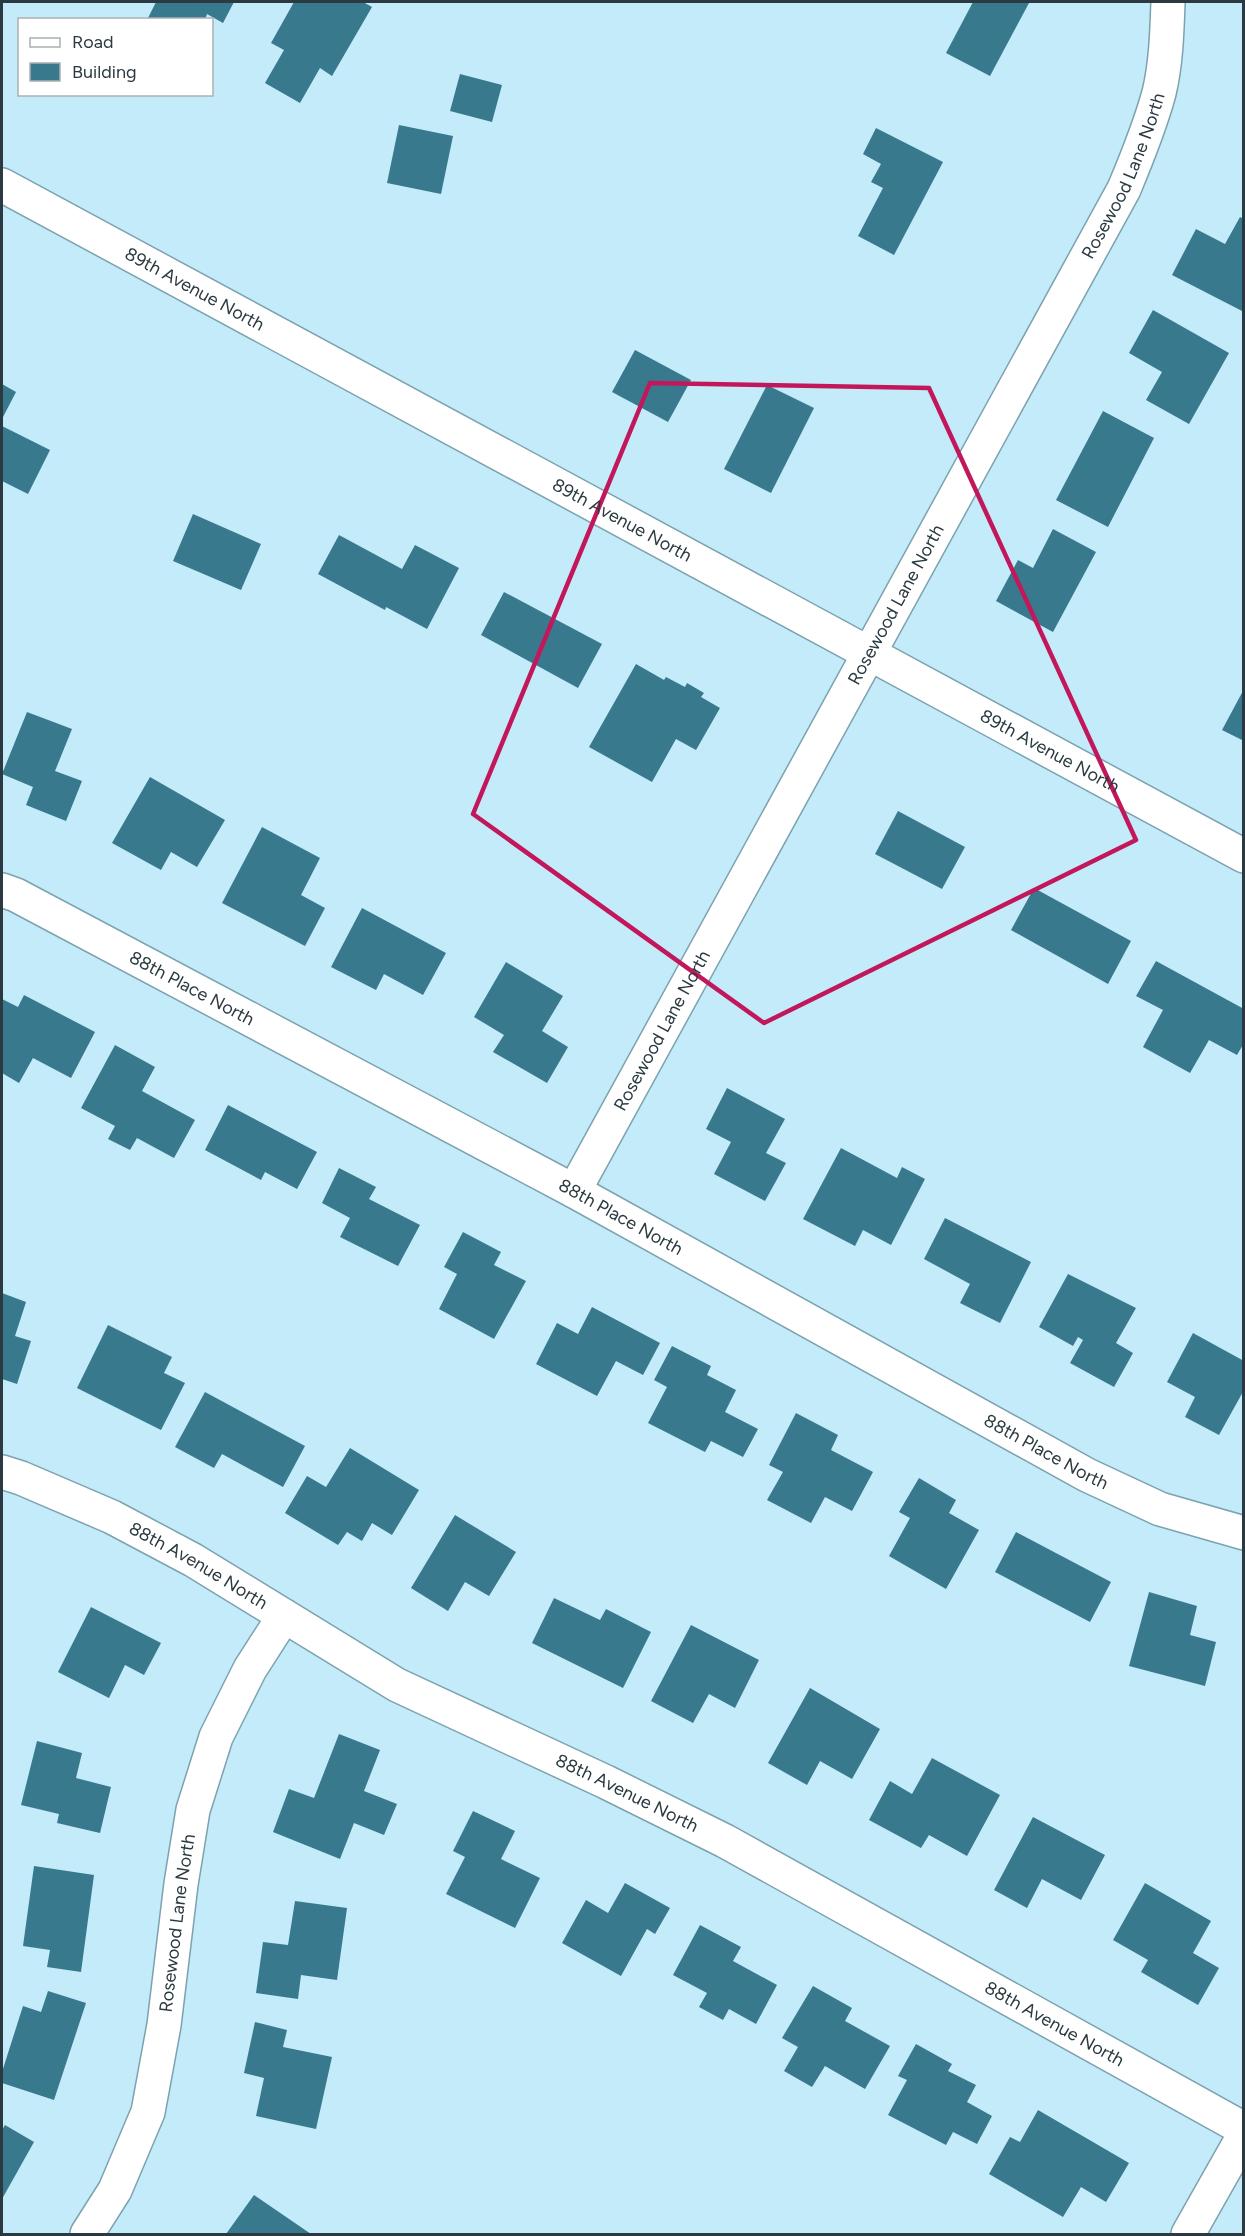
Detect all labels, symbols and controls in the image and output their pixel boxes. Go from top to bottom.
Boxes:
legend [18,18,213,96]
text: Road [72,31,113,53]
text: Building [72,61,137,83]
street label: Rosewood Lane North [1077,90,1170,263]
street label: 89th Avenue North [121,243,268,336]
street label: 89th Avenue North [549,474,696,567]
street label: Rosewood Lane North [843,520,949,689]
street label: 89th Avenue North [976,705,1123,798]
street label: 88th Place North [126,946,258,1030]
street label: Rosewood Lane North [609,946,715,1115]
street label: 88th Place North [555,1174,687,1260]
street label: 88th Place North [980,1409,1112,1494]
street label: 88th Avenue North [125,1517,272,1614]
street label: 88th Avenue North [552,1749,702,1837]
street label: Rosewood Lane North [155,1832,200,2014]
street label: 88th Avenue North [981,1976,1128,2071]

